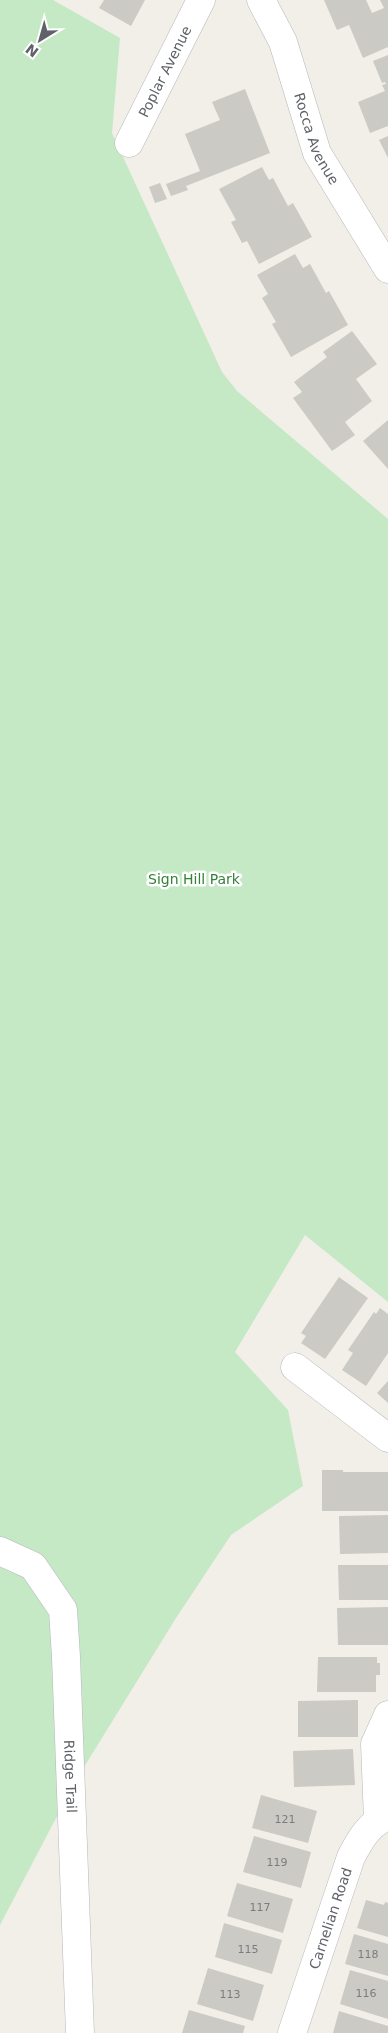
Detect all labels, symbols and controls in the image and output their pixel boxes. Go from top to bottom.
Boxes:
north arrow [15,15,65,65]
street label: Poplar Avenue [135,23,195,120]
text: N [23,40,42,60]
street label: Rocca Avenue [291,91,342,188]
park label: Sign Hill Park [148,871,241,887]
street label: Ridge Trail [61,1739,80,1813]
house number: 121 [275,1813,296,1826]
house number: 119 [267,1856,288,1869]
street label: Carnelian Road [306,1865,355,1971]
house number: 117 [250,1901,271,1914]
house number: 115 [238,1943,259,1956]
house number: 118 [358,1948,379,1961]
house number: 116 [356,1987,377,2000]
house number: 113 [220,1988,241,2001]

